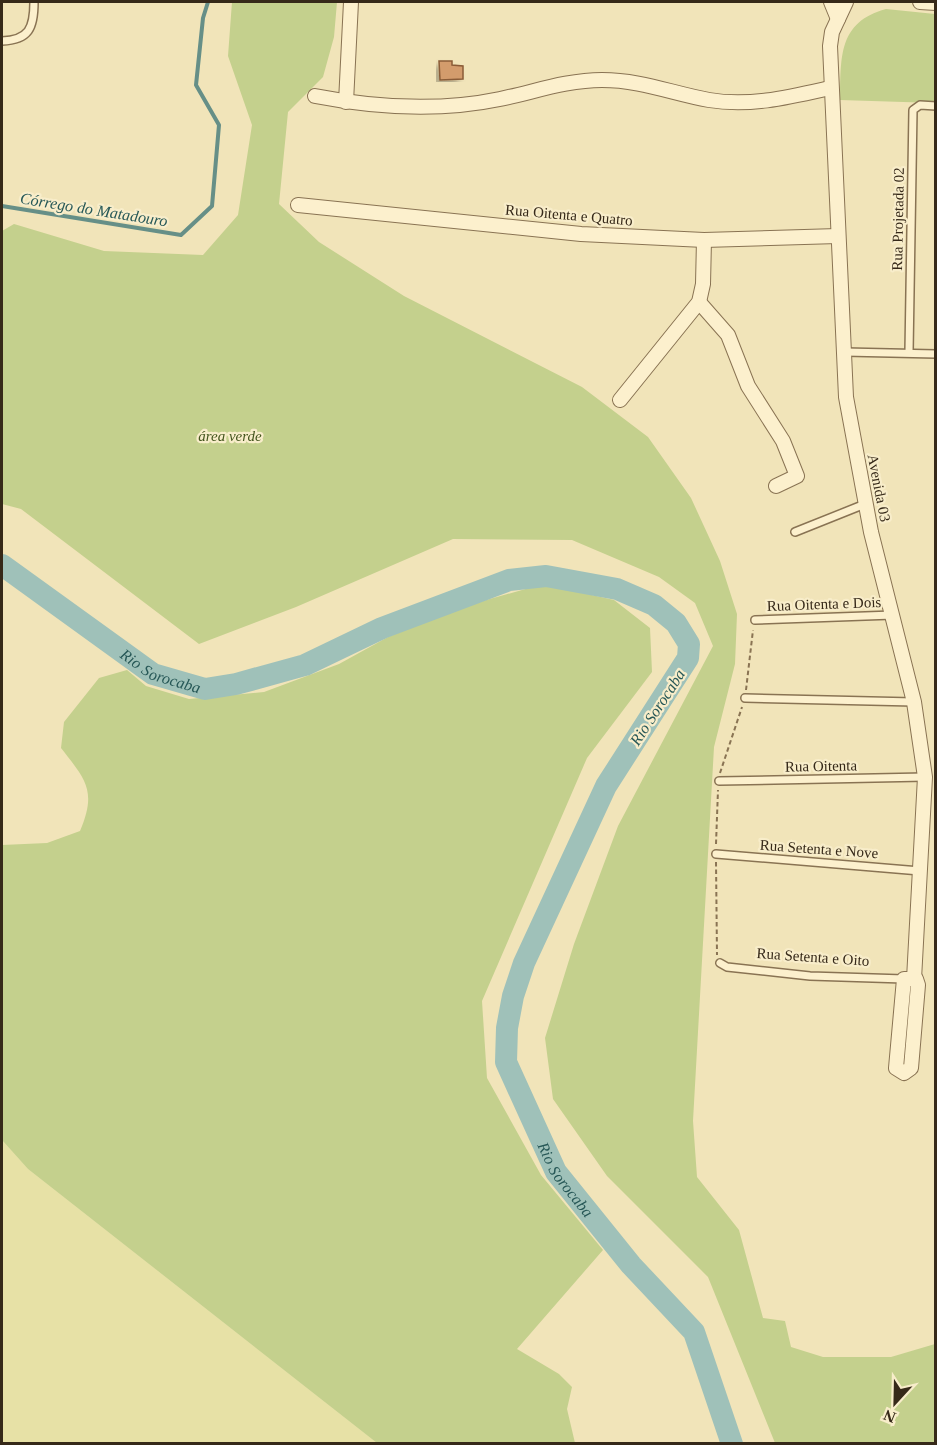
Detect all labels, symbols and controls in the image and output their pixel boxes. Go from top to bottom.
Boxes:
street label: Rua Projetada 02 [889,167,907,271]
water label: Córrego do Matadouro [19,189,169,231]
street label: Rua Oitenta e Quatro [505,201,633,229]
park label: área verde [198,428,262,444]
street label: Avenida 03 [865,453,893,523]
street label: Rua Oitenta e Dois [766,594,882,614]
water label: Rio Sorocaba [116,645,203,696]
water label: Rio Sorocaba [626,666,688,749]
street label: Rua Oitenta [785,757,858,775]
street label: Rua Setenta e Nove [759,837,879,861]
street label: Rua Setenta e Oito [756,945,870,969]
water label: Rio Sorocaba [534,1139,597,1220]
north arrow [865,1373,925,1433]
text: N [881,1406,898,1426]

